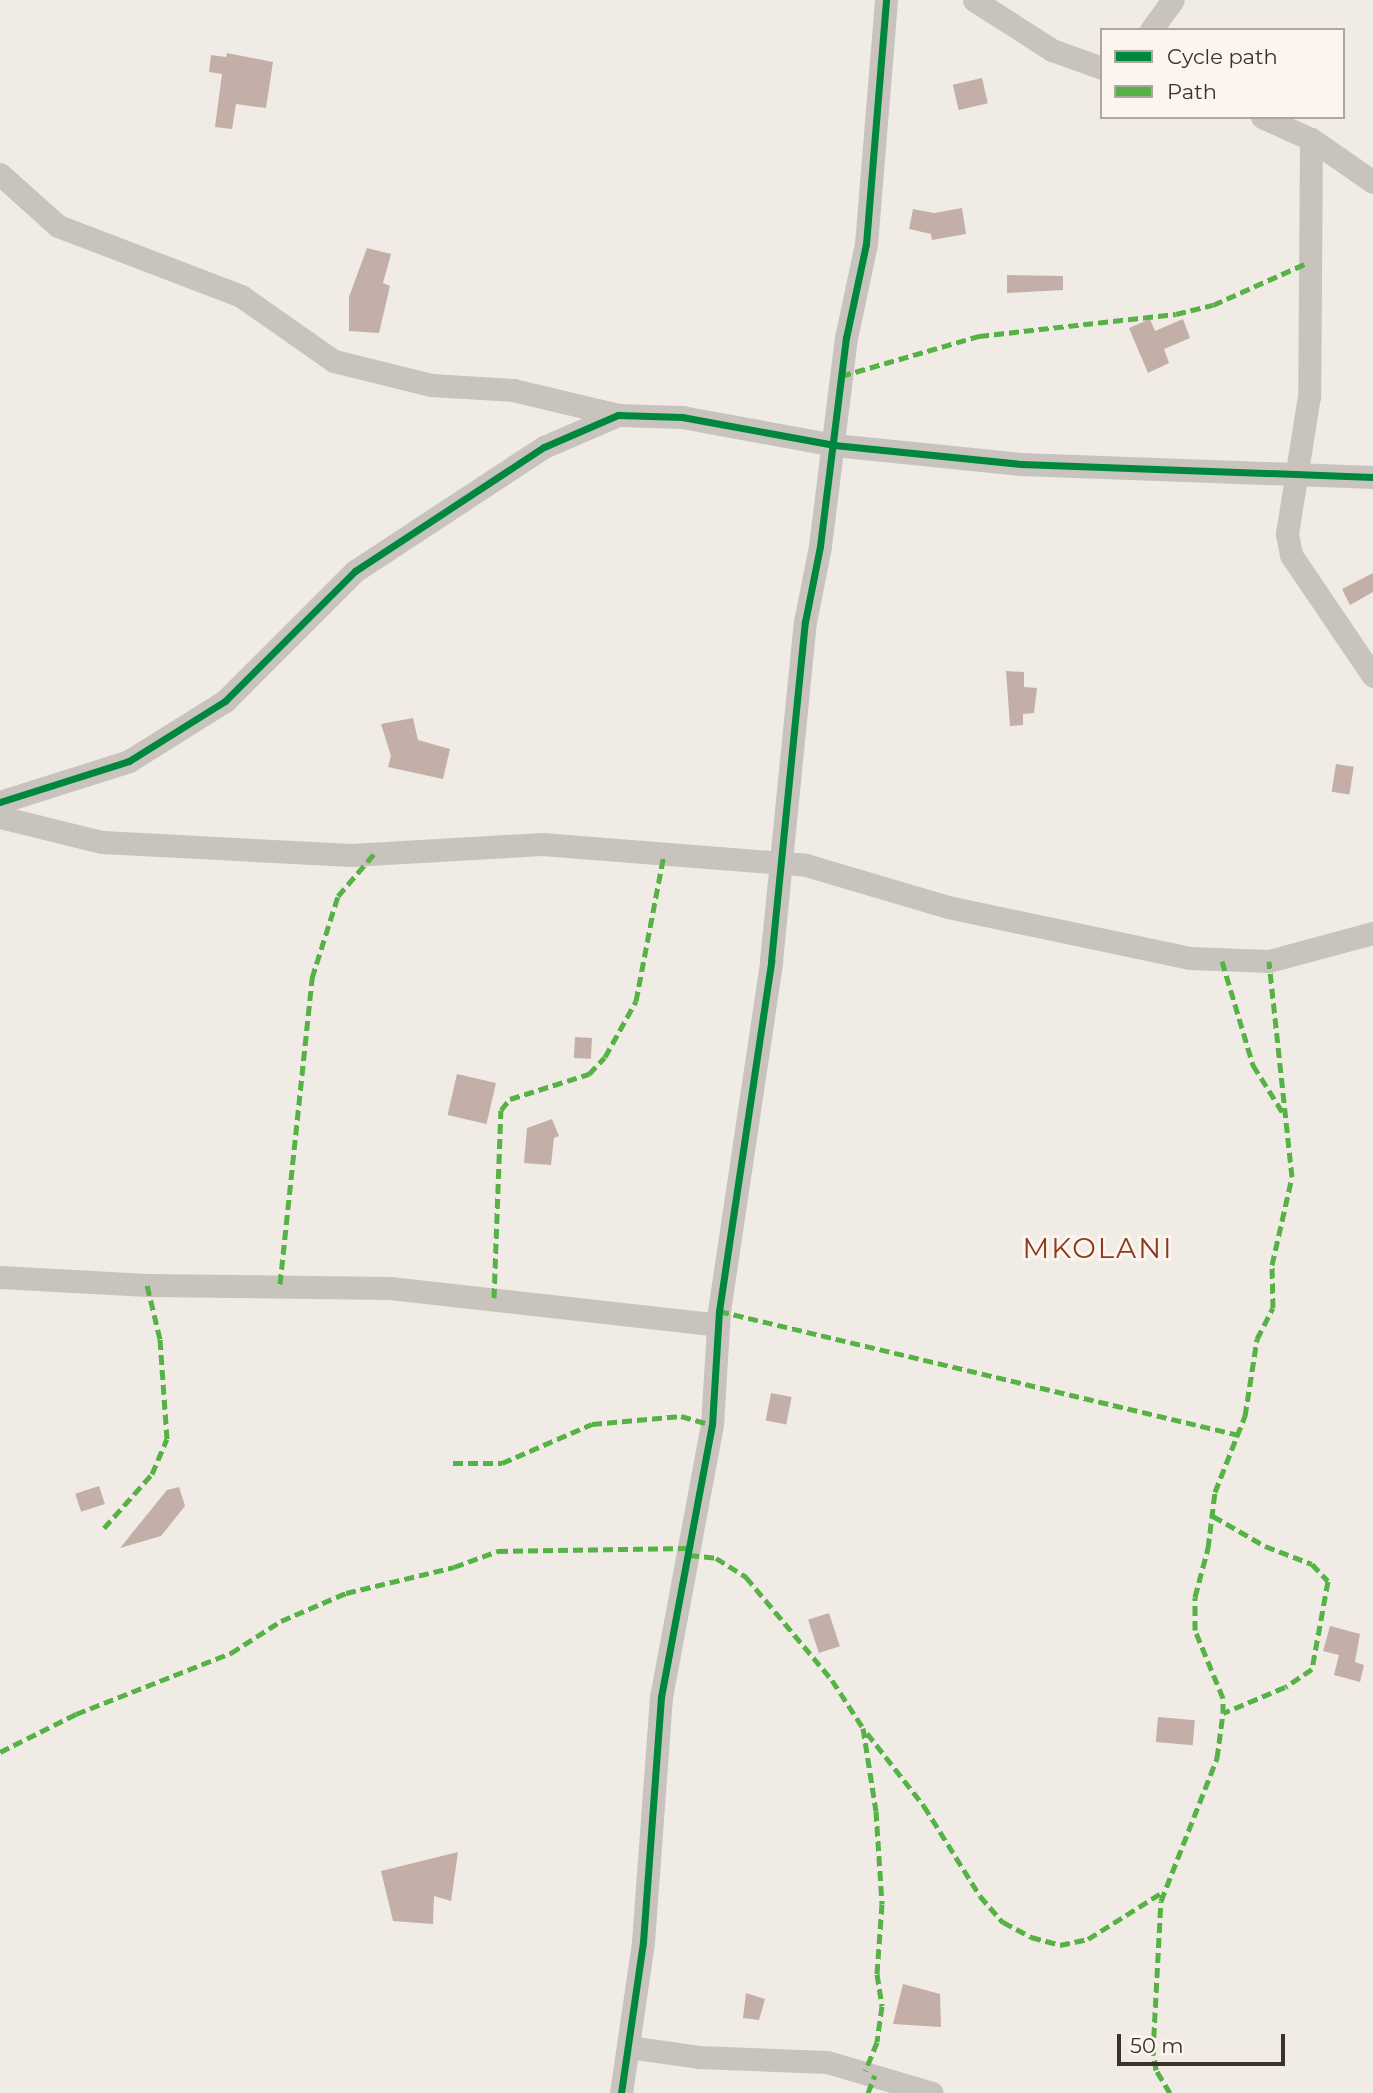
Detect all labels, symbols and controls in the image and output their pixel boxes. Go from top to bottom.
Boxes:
legend [1100,28,1345,119]
text: Cycle path [1167,44,1278,69]
text: Path [1167,79,1217,104]
district label: MKOLANI [1023,1231,1173,1265]
scale bar [1121,2020,1289,2064]
text: 50 m [1130,2033,1184,2058]

